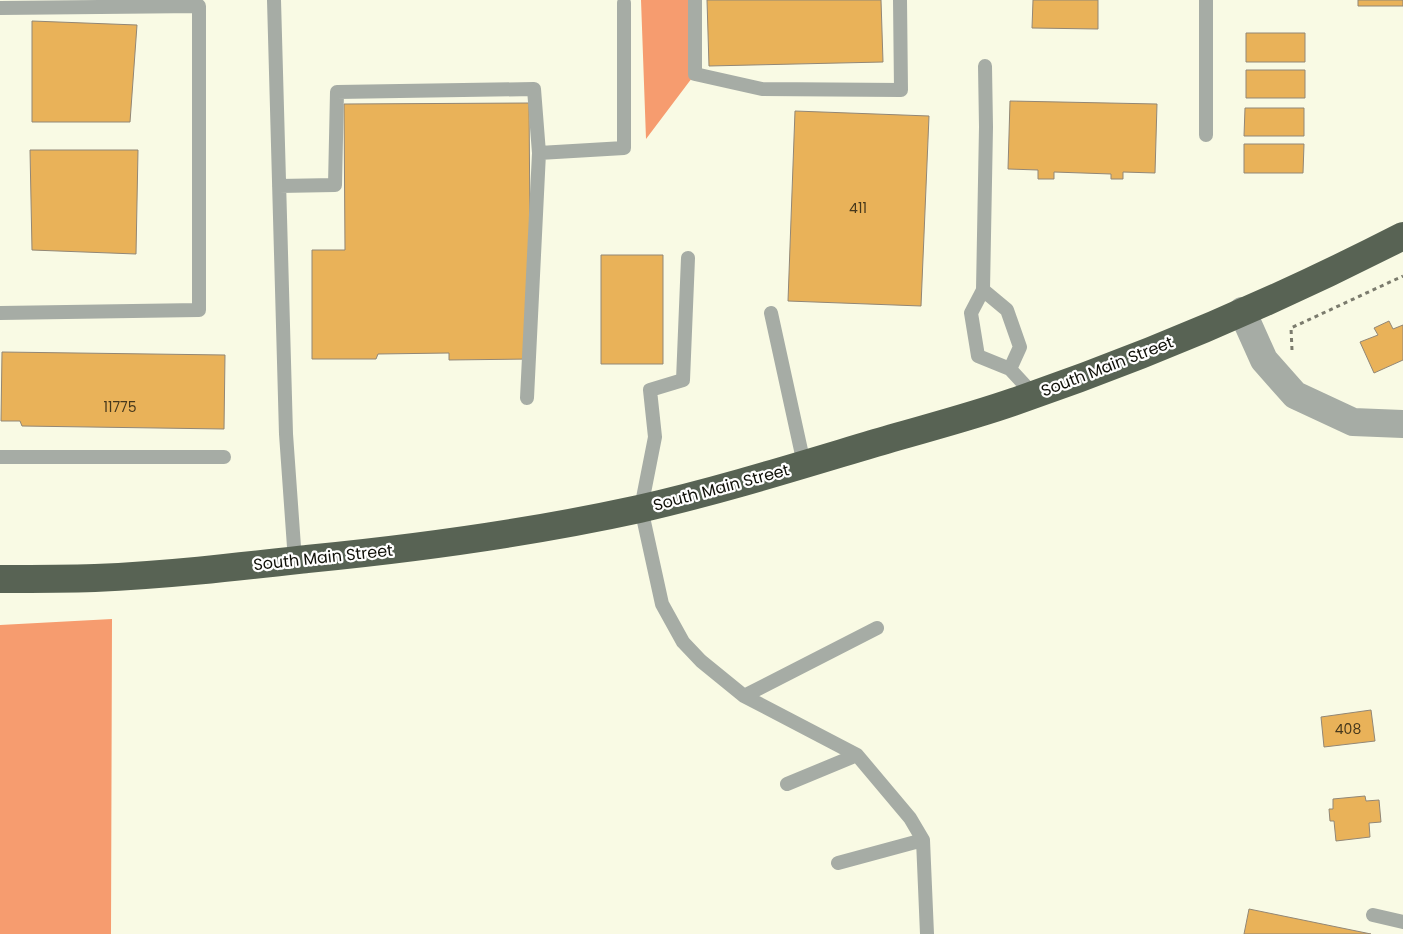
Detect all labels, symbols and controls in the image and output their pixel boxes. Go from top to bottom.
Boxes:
house number: 411 [849,198,867,218]
street label: South Main Street [1038,331,1177,402]
house number: 11775 [103,397,137,417]
street label: South Main Street [650,458,792,517]
street label: South Main Street [252,539,394,576]
house number: 408 [1335,719,1361,739]

